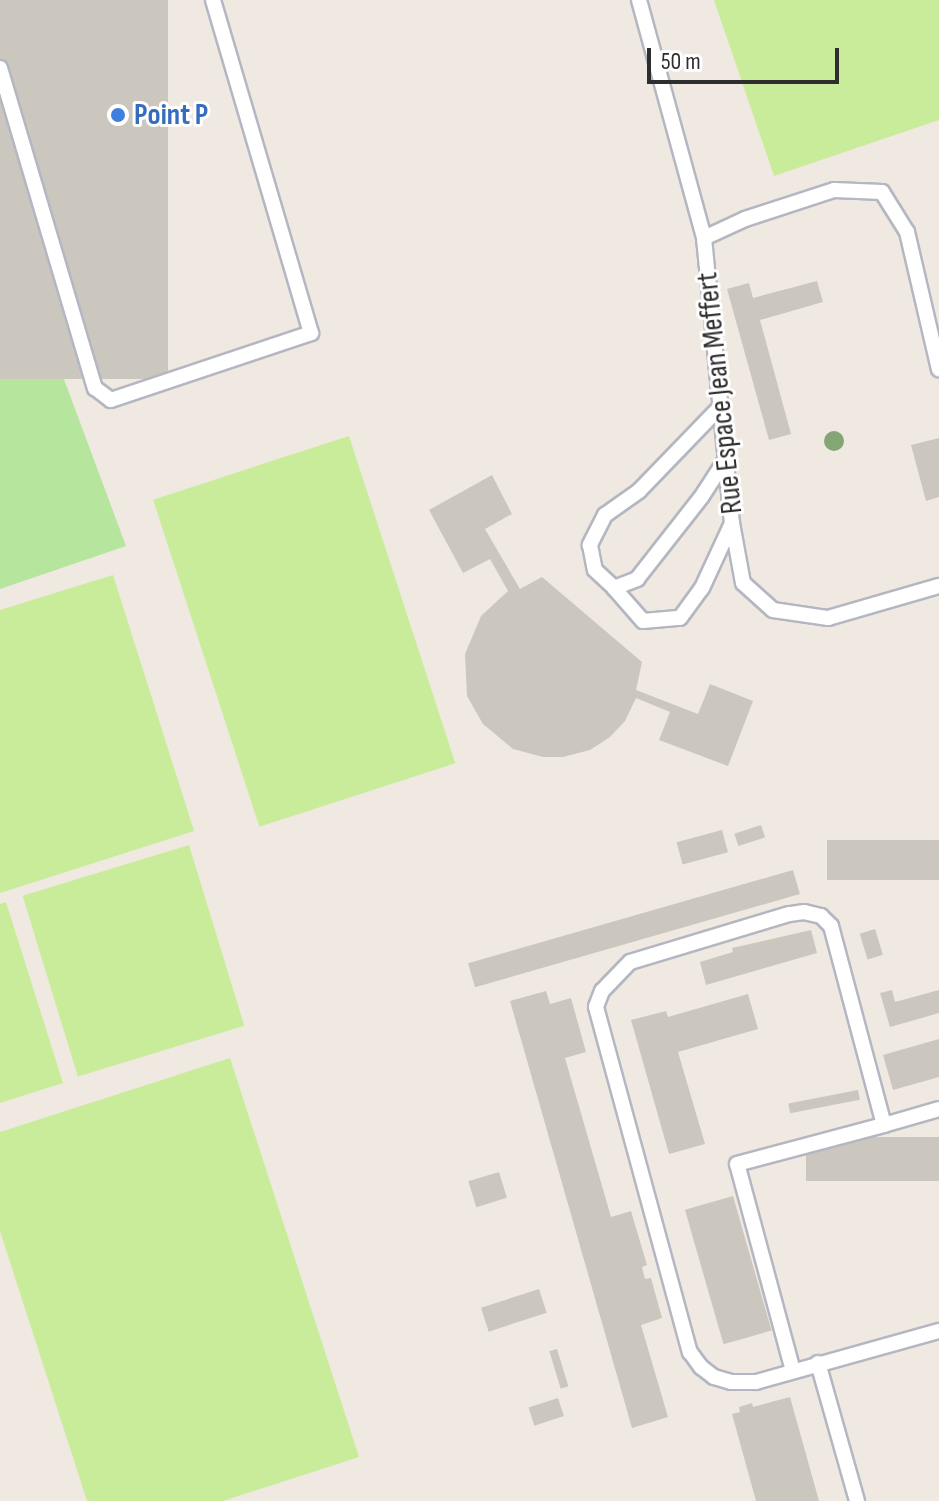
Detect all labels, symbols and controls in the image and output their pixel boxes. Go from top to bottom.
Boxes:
scale bar [651,32,843,82]
text: 50 m [661,47,701,76]
place label: Point P [134,97,208,133]
marker: Point P [109,106,127,124]
street label: Rue Espace Jean Meffert [689,270,751,516]

